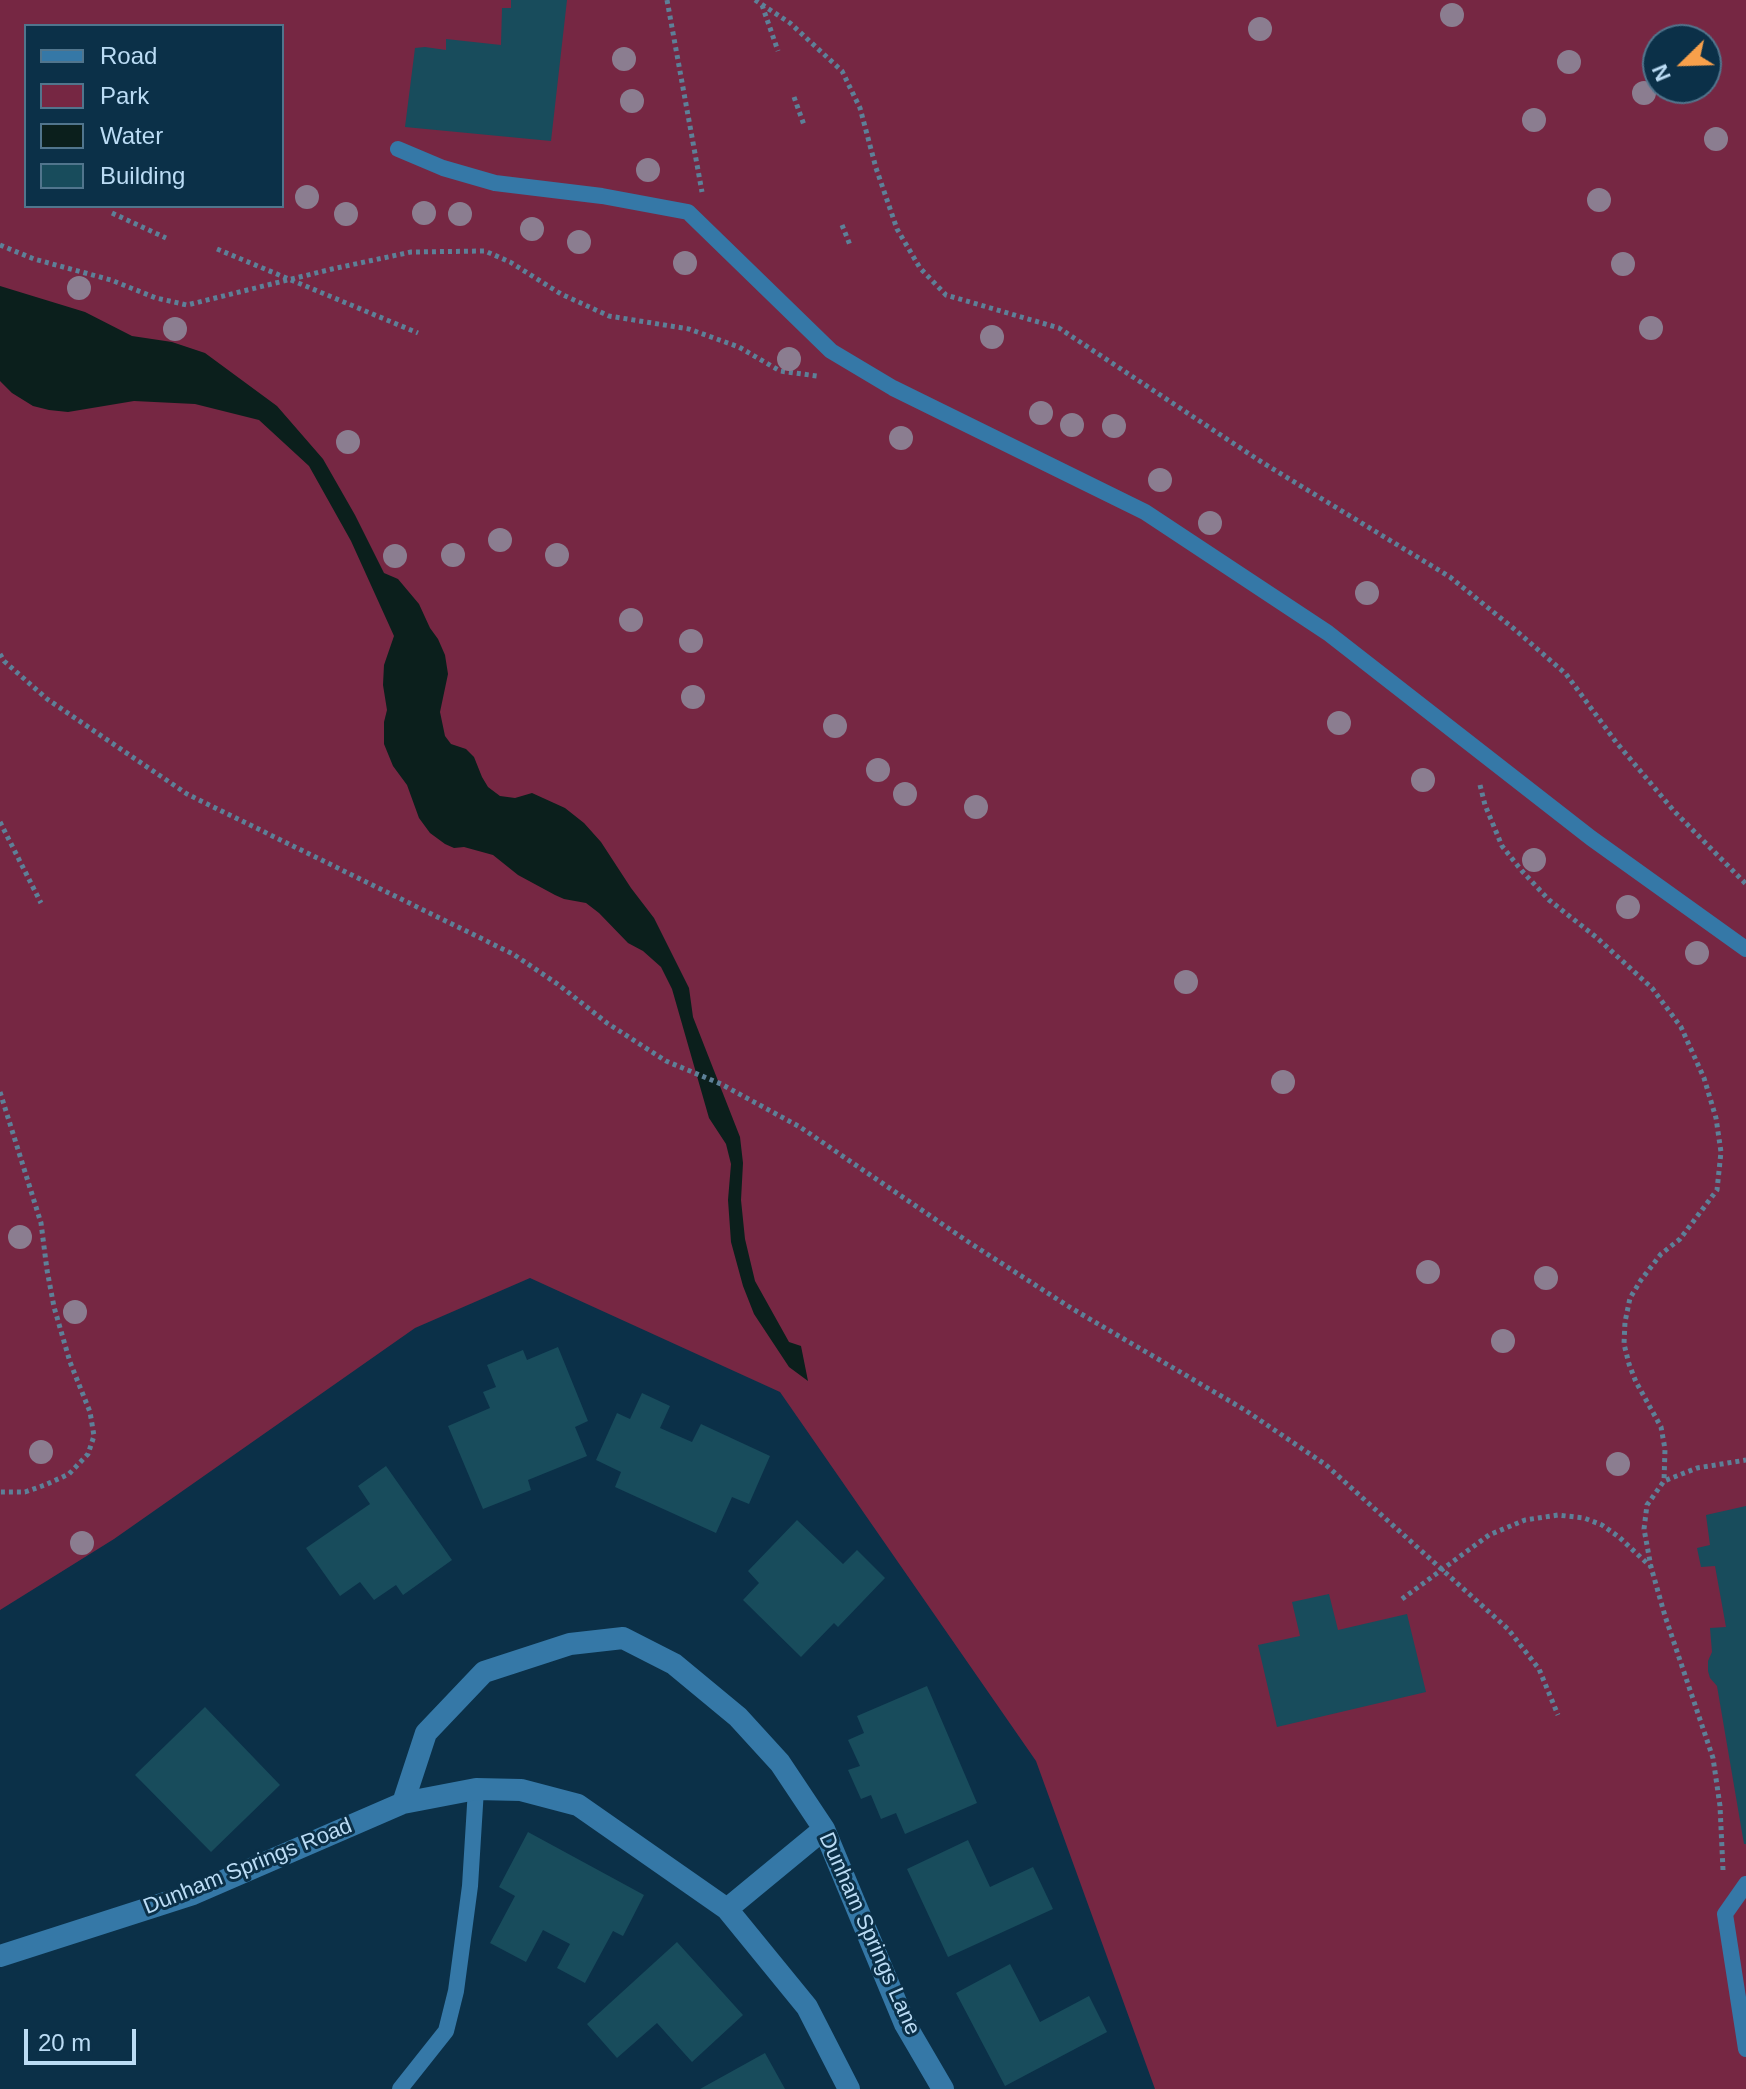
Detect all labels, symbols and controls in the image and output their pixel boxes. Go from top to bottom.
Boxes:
legend [24,24,284,208]
north arrow [1642,24,1722,104]
text: Road [100,42,157,69]
text: N [1647,61,1676,85]
text: Park [100,82,149,109]
text: Water [100,122,163,149]
text: Building [100,162,185,189]
street label: Dunham Springs Road [140,1813,356,1921]
street label: Dunham Springs Lane [812,1829,926,2039]
scale bar [28,2013,140,2063]
text: 20 m [38,2029,91,2056]

